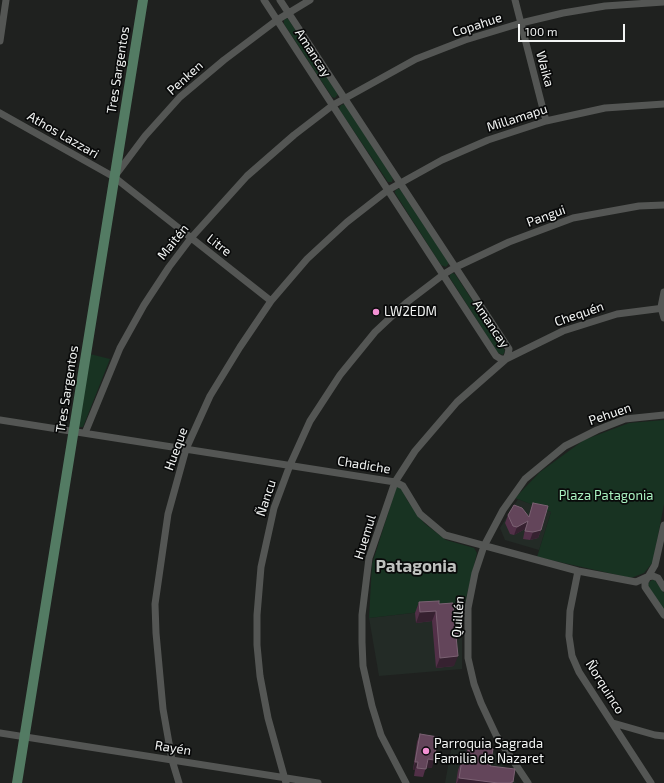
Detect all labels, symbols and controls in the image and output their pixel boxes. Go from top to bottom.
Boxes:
street label: Copahue [450,10,504,40]
scale bar [520,16,627,42]
text: 100 m [525,24,557,38]
street label: Tres Sargentos [103,25,133,115]
street label: Amancay [292,26,334,80]
street label: Waika [533,49,557,89]
street label: Penken [164,58,206,98]
street label: Millamapu [485,101,549,135]
street label: Athos Lazzari [24,108,102,162]
street label: Pangui [524,202,568,230]
street label: Maitén [154,221,192,263]
street label: Litre [204,231,234,259]
street label: Amancay [469,297,513,351]
street label: Chequén [552,298,606,330]
place label: LW2EDM [384,304,437,320]
marker: LW2EDM [371,307,381,317]
street label: Tres Sargentos [52,344,82,434]
street label: Pehuen [587,399,633,429]
street label: Hueque [161,425,191,473]
street label: Chadiche [336,453,392,477]
street label: Ñancu [253,478,279,518]
park label: Plaza Patagonia [559,488,653,504]
street label: Huemul [351,513,379,561]
district label: Patagonia [375,556,457,576]
street label: Quillén [449,596,467,638]
street label: Ñorquinco [582,657,628,717]
place label: Parroquia Sagrada Familia de Nazaret [434,736,544,767]
street label: Rayén [154,737,192,759]
marker: Parroquia Sagrada Familia de Nazaret [421,746,431,756]

